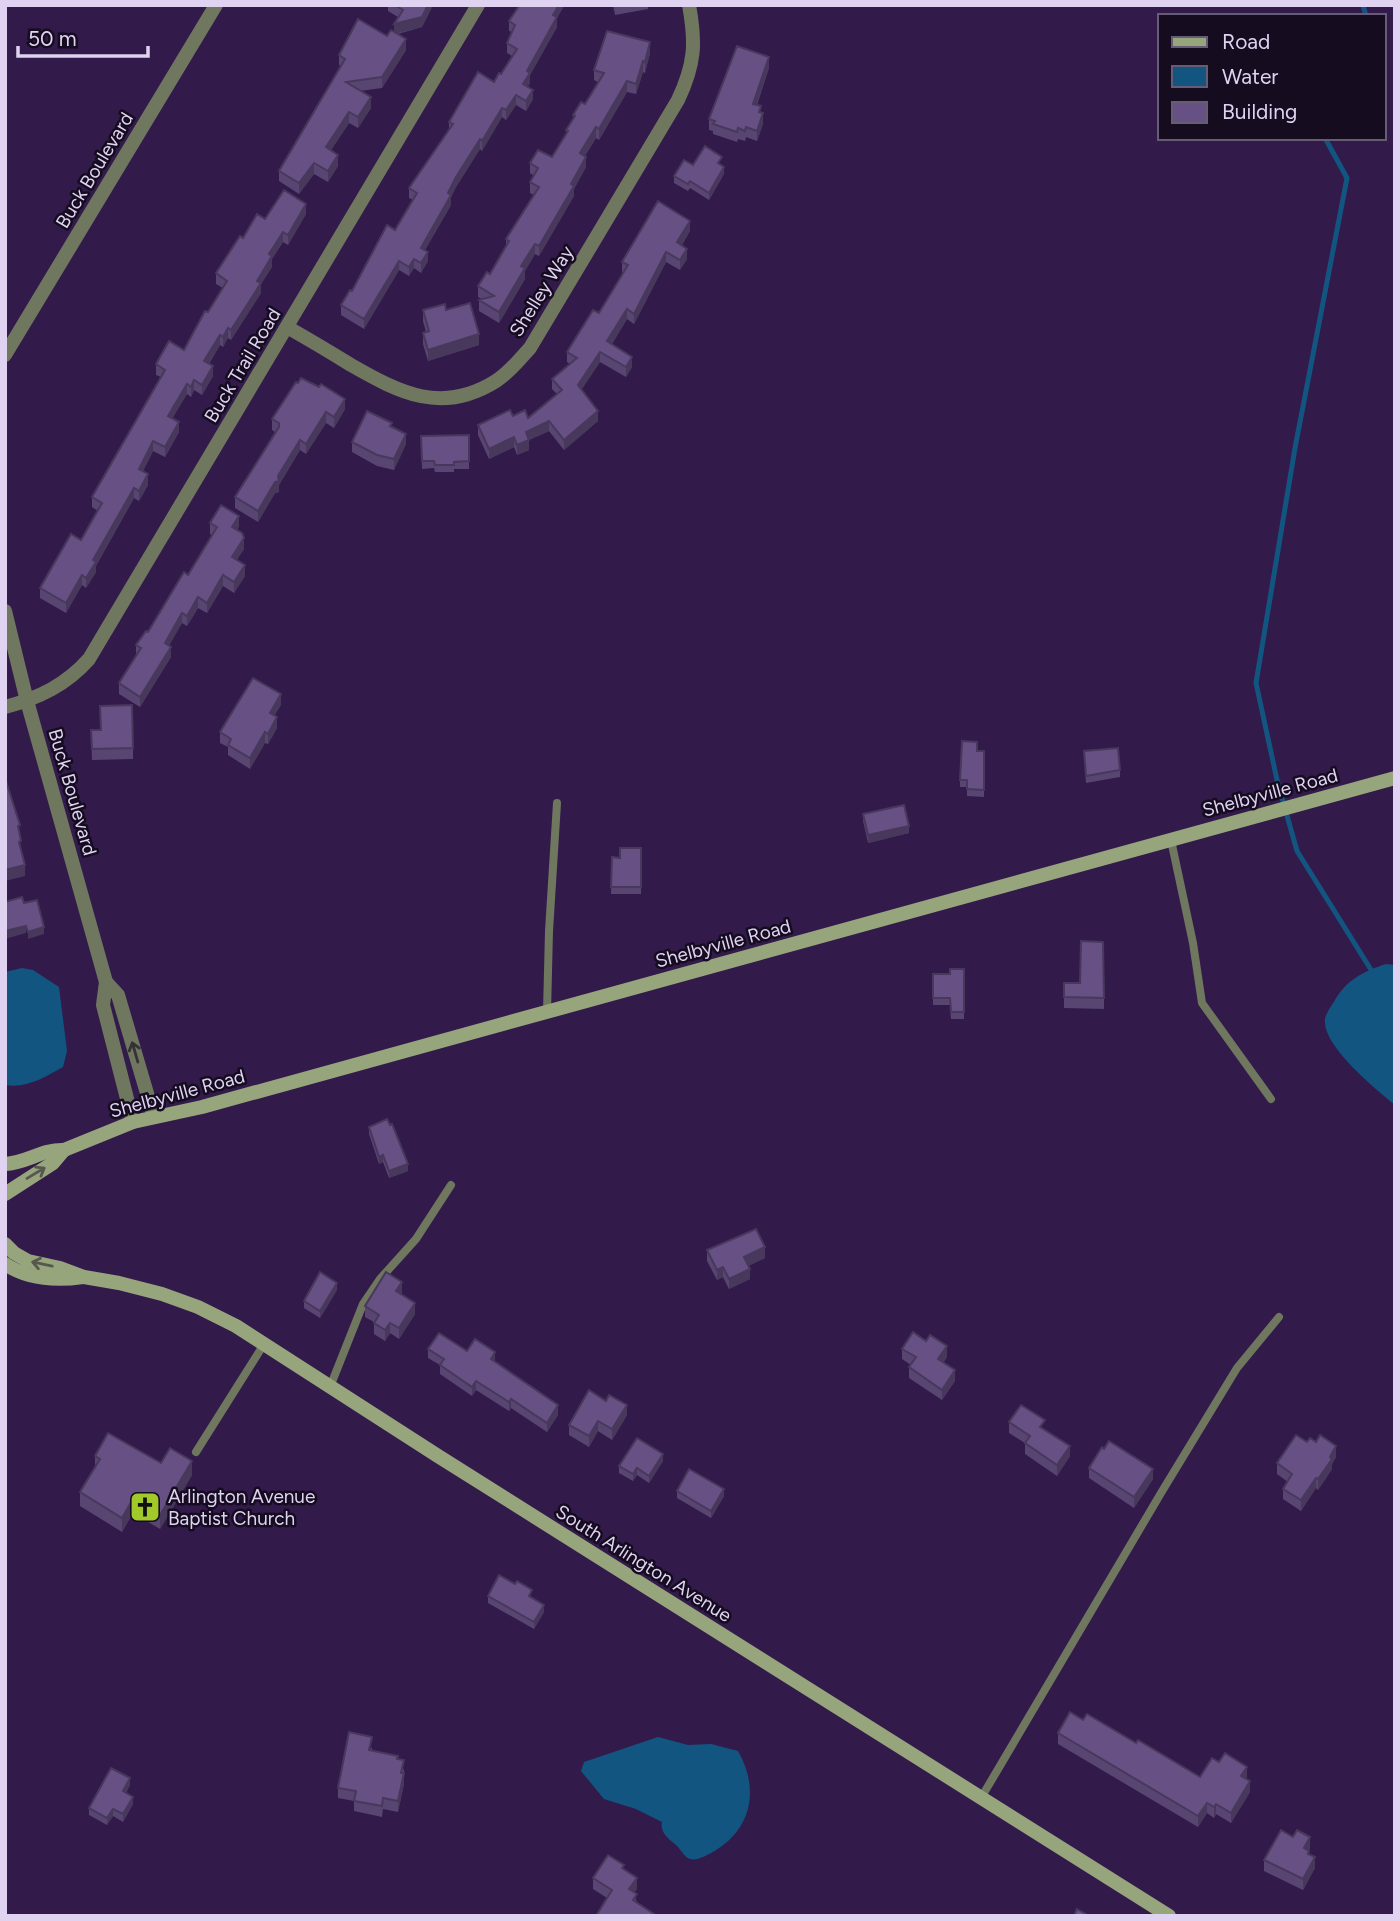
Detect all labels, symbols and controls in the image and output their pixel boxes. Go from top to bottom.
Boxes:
scale bar [18,14,147,58]
legend [1158,14,1386,140]
text: 50 m [28,26,77,51]
text: Road [1222,29,1270,54]
text: Water [1222,64,1278,89]
text: Building [1222,99,1297,124]
street label: Buck Boulevard [51,108,138,232]
street label: Shelley Way [504,242,578,341]
street label: Buck Trail Road [199,304,286,427]
street label: Buck Boulevard [43,726,102,858]
street label: Shelbyville Road [1200,763,1340,822]
street label: Shelbyville Road [653,914,793,973]
one-way arrow [127,1041,140,1063]
street label: Shelbyville Road [107,1064,247,1123]
one-way arrow [25,1166,45,1180]
one-way arrow [31,1257,54,1271]
place label: Arlington Avenue Baptist Church [168,1485,315,1530]
church icon: Arlington Avenue Baptist Church [128,1490,162,1524]
street label: South Arlington Avenue [552,1500,736,1627]

